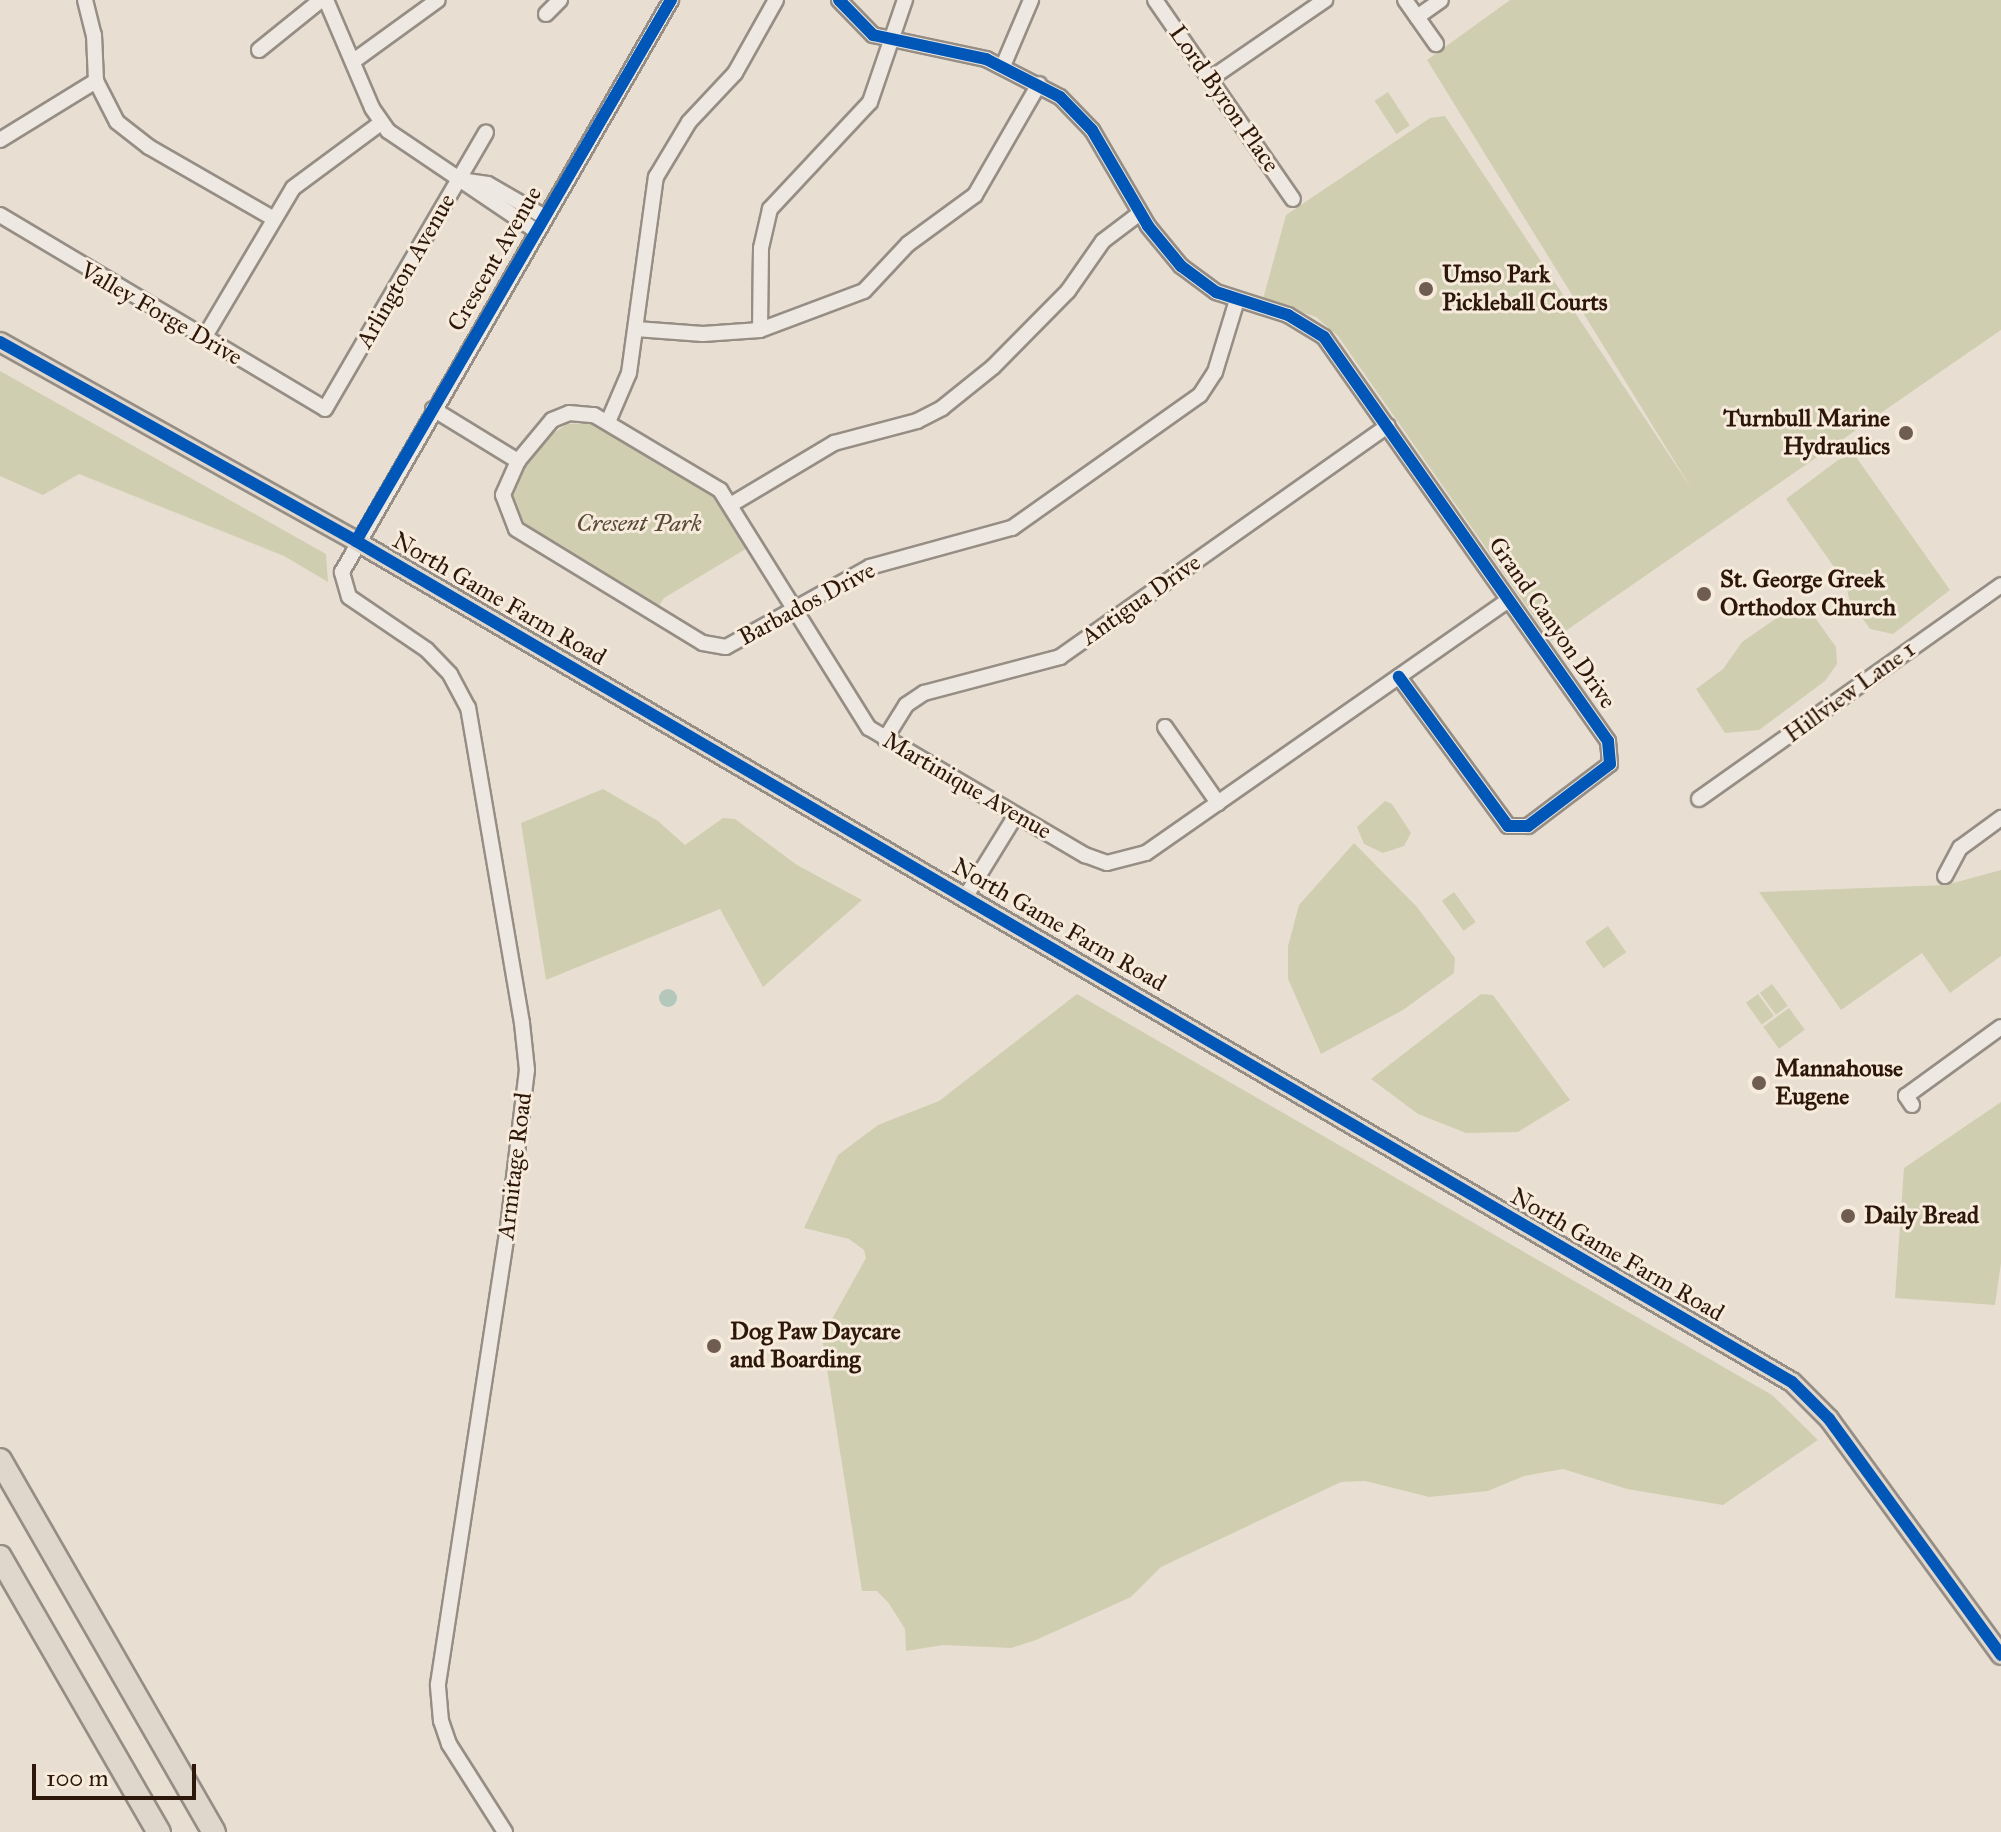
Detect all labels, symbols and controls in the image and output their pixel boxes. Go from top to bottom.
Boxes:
street label: Lord Byron Place [1163,20,1285,178]
street label: Crescent Avenue [442,181,548,337]
street label: Arlington Avenue [350,189,462,353]
street label: Valley Forge Drive [75,256,247,372]
place label: Umso Park Pickleball Courts [1442,261,1608,317]
marker: Umso Park Pickleball Courts [1417,280,1435,298]
place label: Turnbull Marine Hydraulics [1723,405,1890,461]
marker: Turnbull Marine Hydraulics [1897,424,1915,442]
park label: Cresent Park [576,510,702,538]
street label: North Game Farm Road [387,526,611,672]
street label: Grand Canyon Drive [1482,532,1622,714]
street label: Antigua Drive [1076,548,1206,652]
street label: Barbados Drive [734,556,880,652]
place label: St. George Greek Orthodox Church [1720,566,1896,622]
marker: St. George Greek Orthodox Church [1695,585,1713,603]
street label: Hillview Lane 1 [1779,635,1921,749]
street label: Martinique Avenue [878,726,1056,846]
street label: North Game Farm Road [947,852,1171,998]
place label: Mannahouse Eugene [1775,1055,1903,1111]
marker: Mannahouse Eugene [1750,1074,1768,1092]
street label: Armitage Road [492,1091,538,1241]
street label: North Game Farm Road [1505,1182,1729,1328]
place label: Daily Bread [1864,1202,1979,1230]
marker: Daily Bread [1839,1207,1857,1225]
place label: Dog Paw Daycare and Boarding [730,1318,901,1374]
marker: Dog Paw Daycare and Boarding [705,1337,723,1355]
scale bar [36,1748,200,1798]
text: 100 m [46,1763,109,1793]

